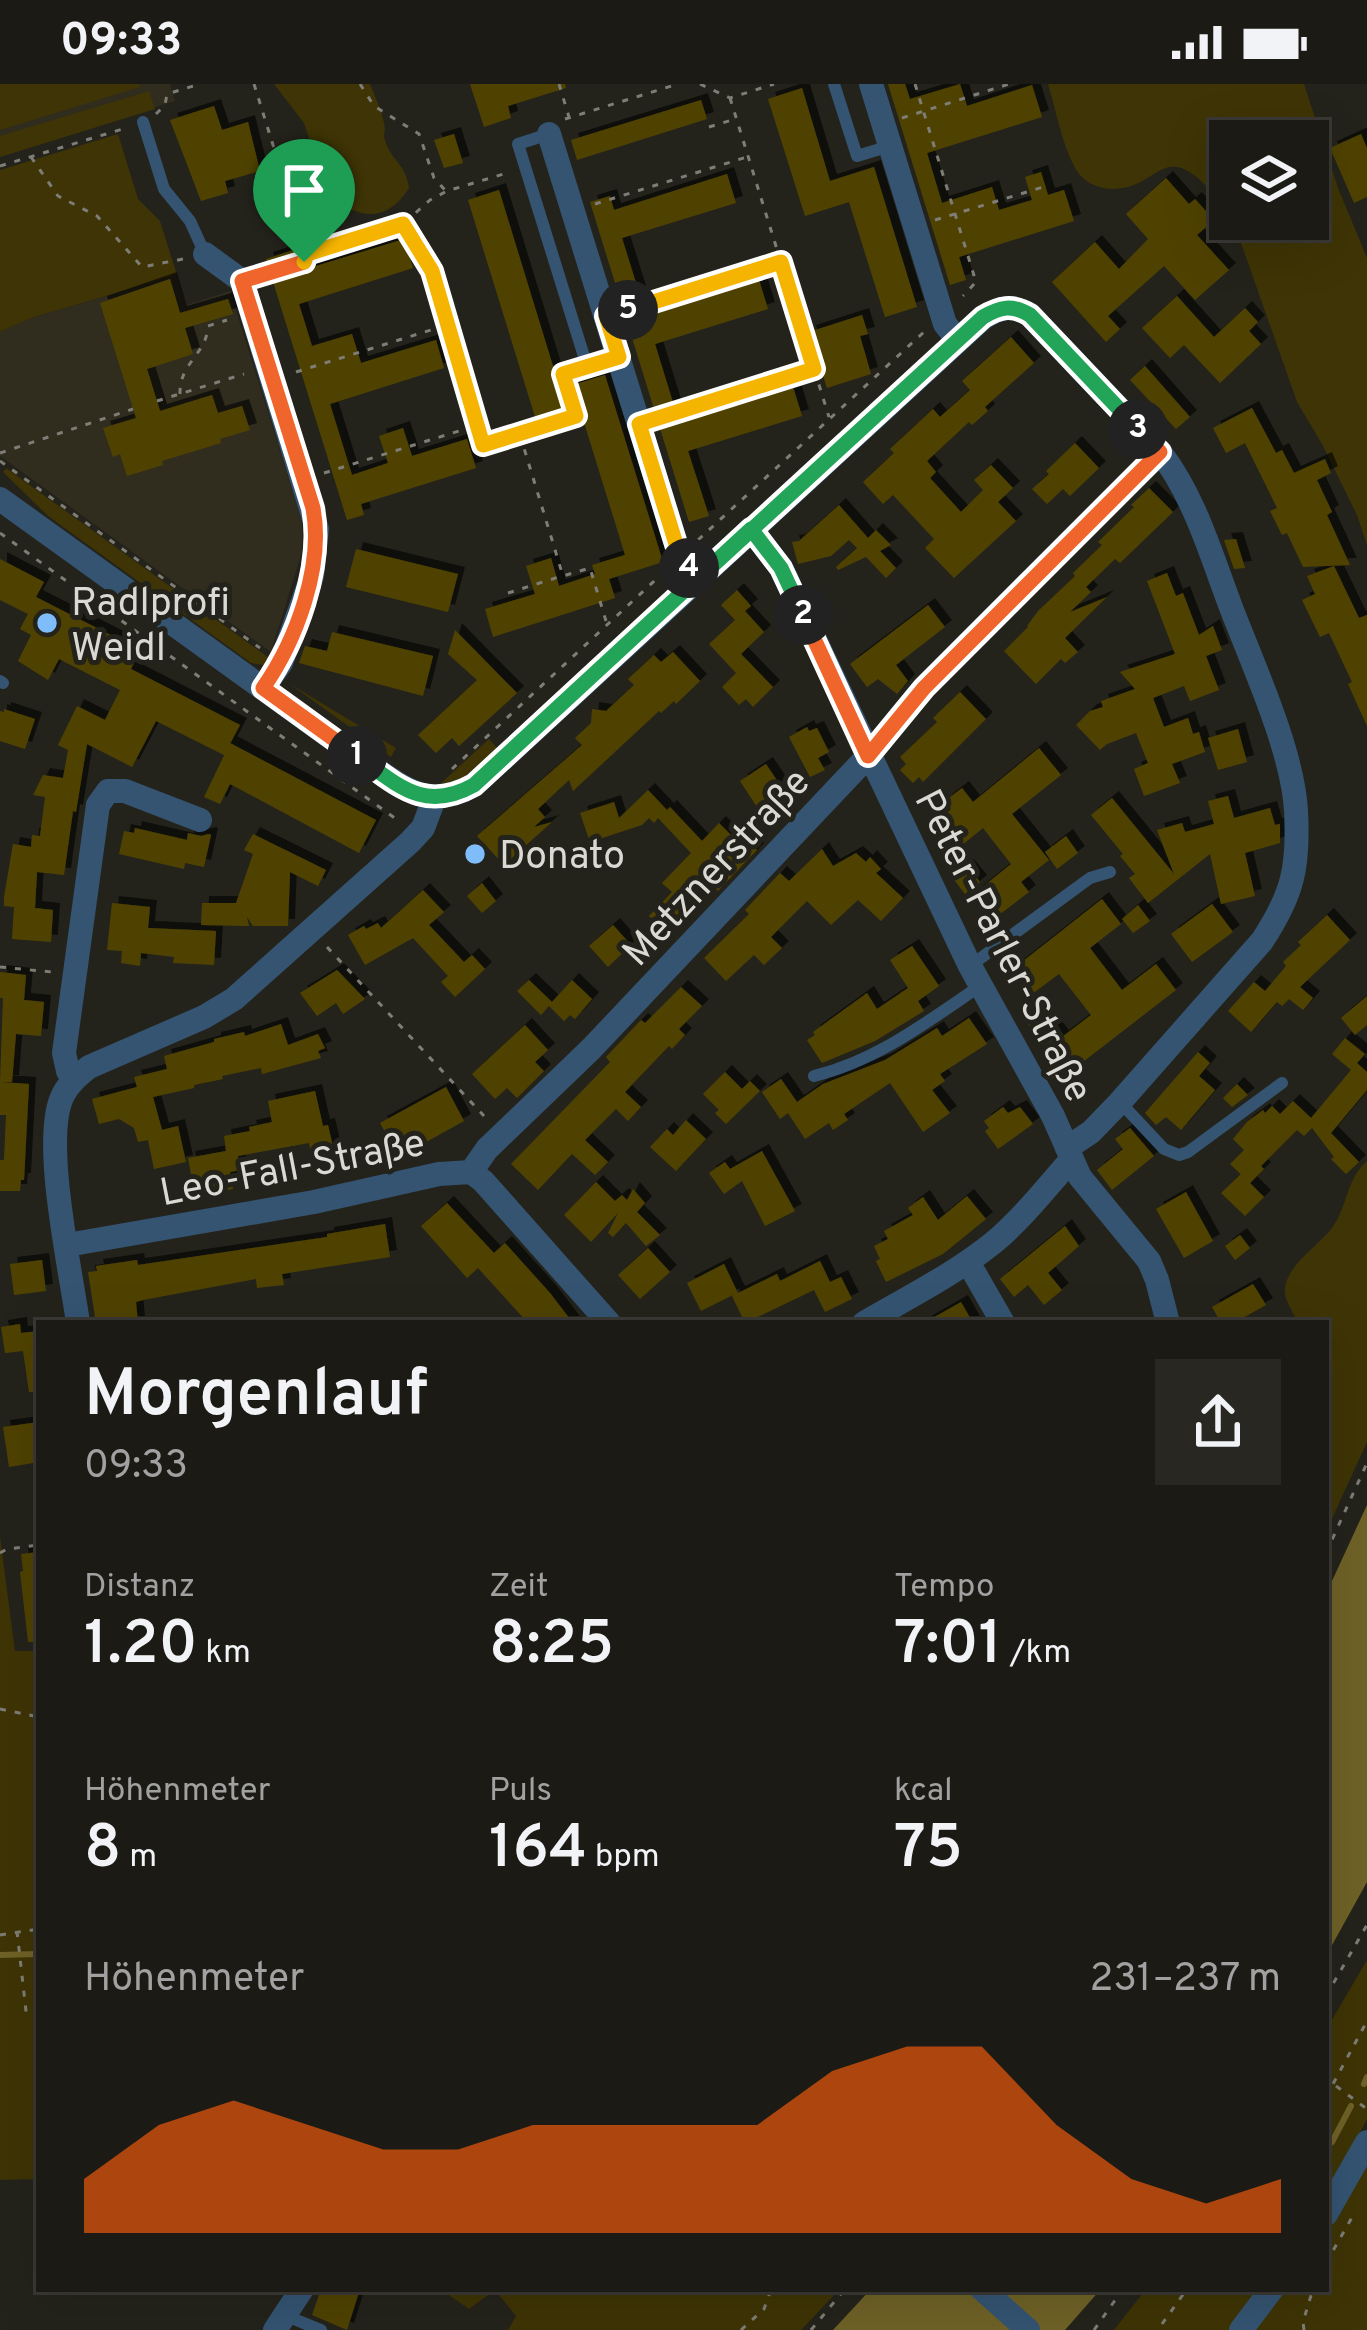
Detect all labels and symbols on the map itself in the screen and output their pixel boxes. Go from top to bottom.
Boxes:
pin [253,139,355,262]
pin: 5 [598,280,658,340]
pin: 3 [1108,399,1168,459]
pin: 4 [659,538,719,598]
place label: Radlprofi Weidl [71,581,230,675]
pin: 2 [773,585,833,645]
marker: Radlprofi Weidl [34,610,60,636]
pin: 1 [327,726,387,786]
street label: Metznerstraße [614,760,823,978]
street label: Peter-Parler-Straße [901,782,1101,1112]
place label: Donato [499,834,625,883]
marker: Donato [462,841,488,867]
street label: Leo-Fall-Straße [156,1121,430,1220]

